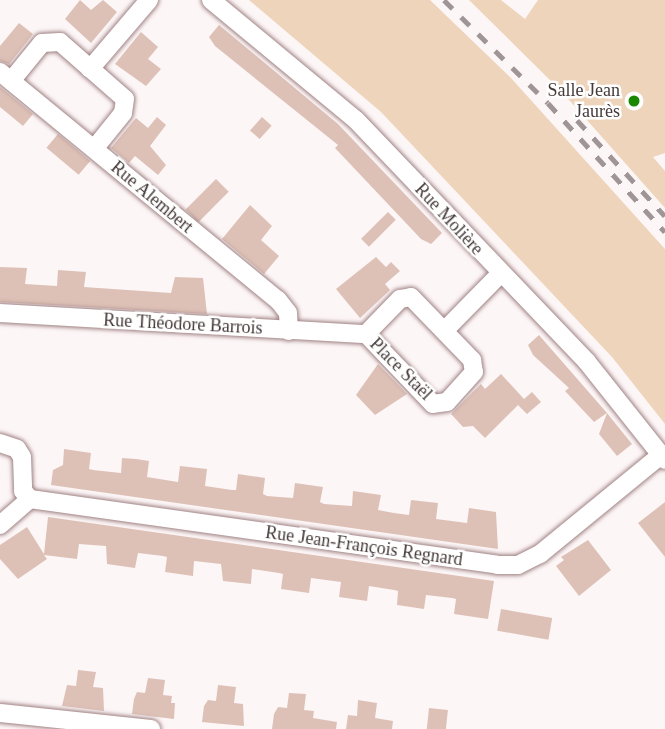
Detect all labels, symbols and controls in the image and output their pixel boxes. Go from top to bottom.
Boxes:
place label: Salle Jean Jaurès [548,80,620,122]
marker: Salle Jean Jaurès [626,93,642,109]
street label: Rue Alembert [106,156,198,238]
street label: Rue Molière [410,179,488,259]
street label: Rue Théodore Barrois [103,309,263,339]
street label: Place Staël [365,333,437,405]
street label: Rue Jean-François Regnard [264,521,464,571]

